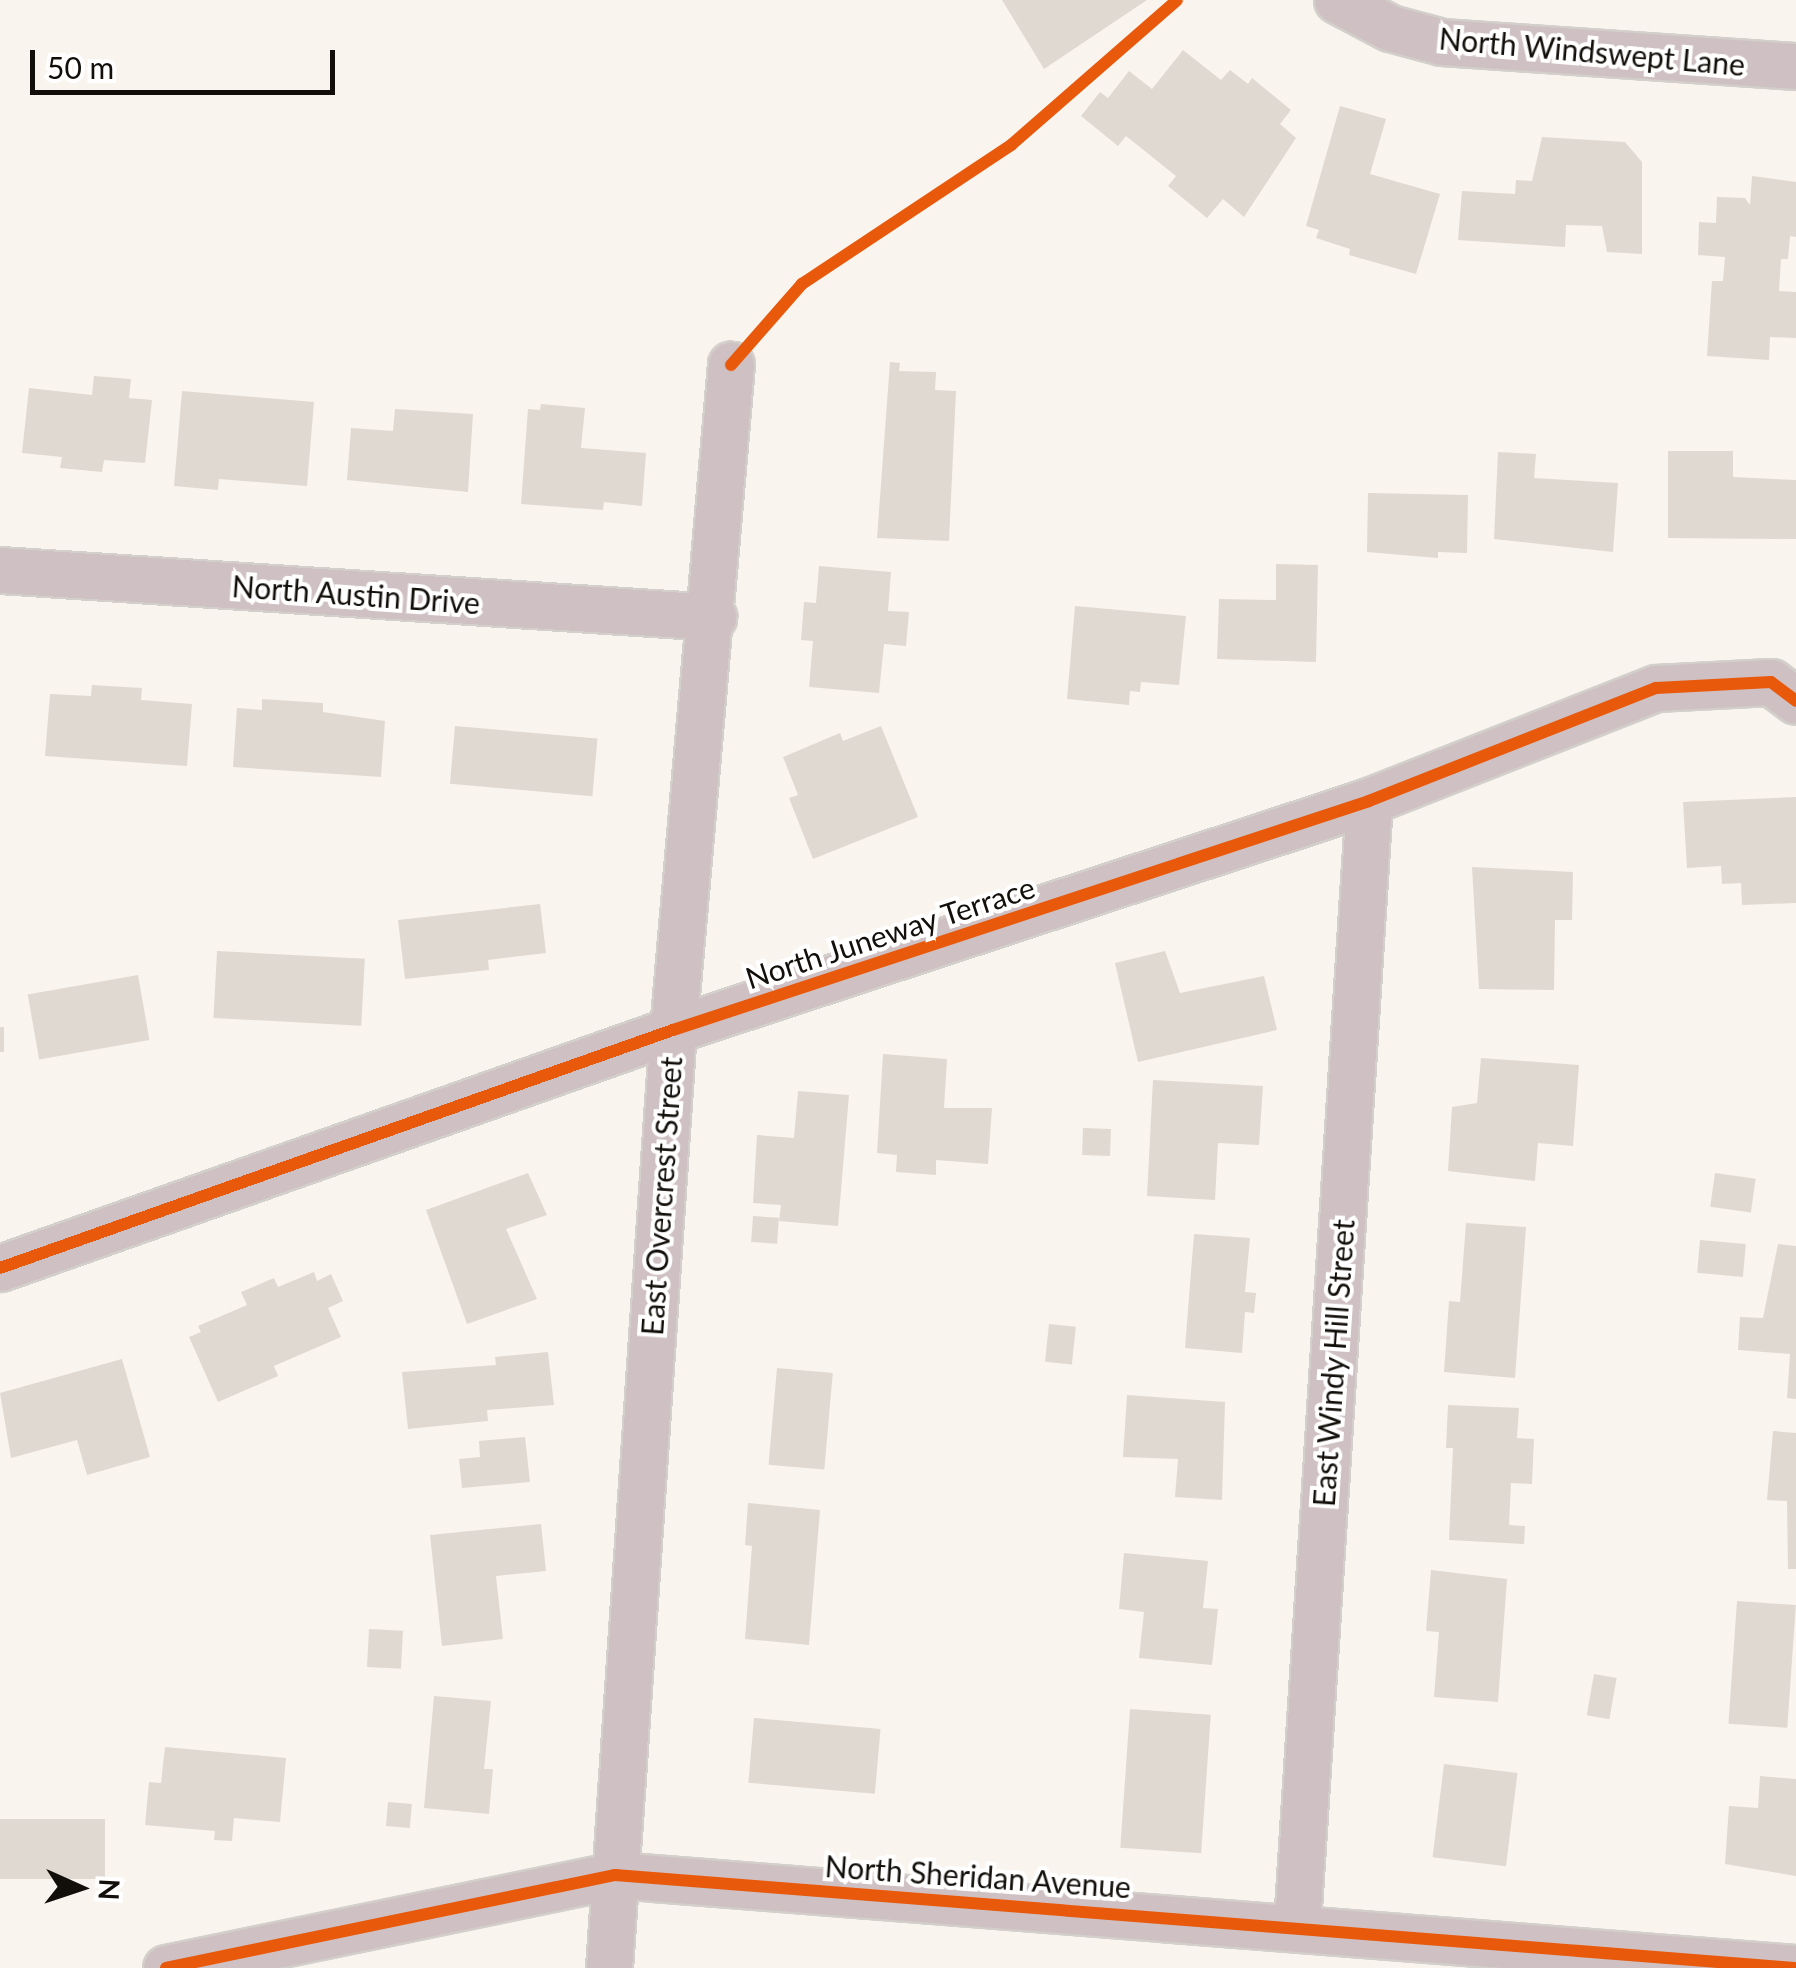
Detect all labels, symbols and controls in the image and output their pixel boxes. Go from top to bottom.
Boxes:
street label: North Windswept Lane [1437,20,1747,82]
scale bar [35,30,340,92]
text: 50 m [47,49,114,85]
street label: North Austin Drive [230,567,482,621]
street label: North Juneway Terrace [740,868,1040,996]
street label: East Overcrest Street [633,1055,689,1337]
street label: East Windy Hill Street [1305,1218,1361,1508]
north arrow [30,1838,130,1938]
street label: North Sheridan Avenue [823,1847,1133,1905]
text: N [92,1878,128,1901]

